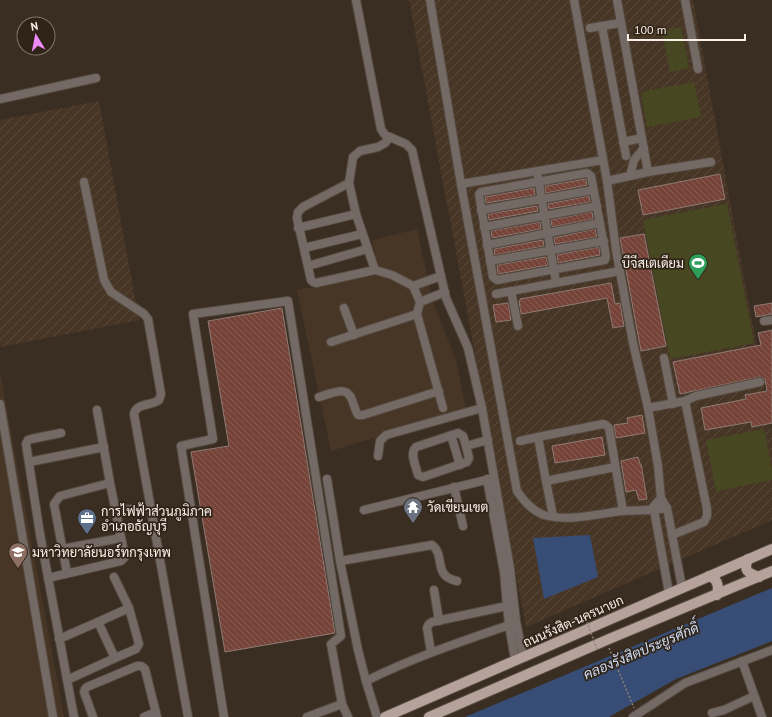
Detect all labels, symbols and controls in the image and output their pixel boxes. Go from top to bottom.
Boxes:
north arrow [16,16,56,56]
scale bar [628,16,745,42]
text: N [29,19,39,34]
text: 100 m [634,22,667,37]
sports icon: บีจีสเตเดียม [687,252,709,280]
place label: บีจีสเตเดียม [622,254,684,272]
temple icon: วัดเขียนเขต [402,496,424,524]
place label: วัดเขียนเขต [427,498,488,516]
place label: การไฟฟ้าส่วนภูมิภาค อำเภอธัญบุรี [101,502,212,536]
office icon: การไฟฟ้าส่วนภูมิภาค อำเภอธัญบุรี [76,507,98,535]
school or university icon: มหาวิทยาลัยนอร์ทกรุงเทพ [7,541,29,569]
place label: มหาวิทยาลัยนอร์ทกรุงเทพ [32,543,171,562]
street label: ถนนรังสิต-นครนายก [520,592,626,651]
water label: คลองรังสิตประยูรศักดิ์ [579,614,704,684]

